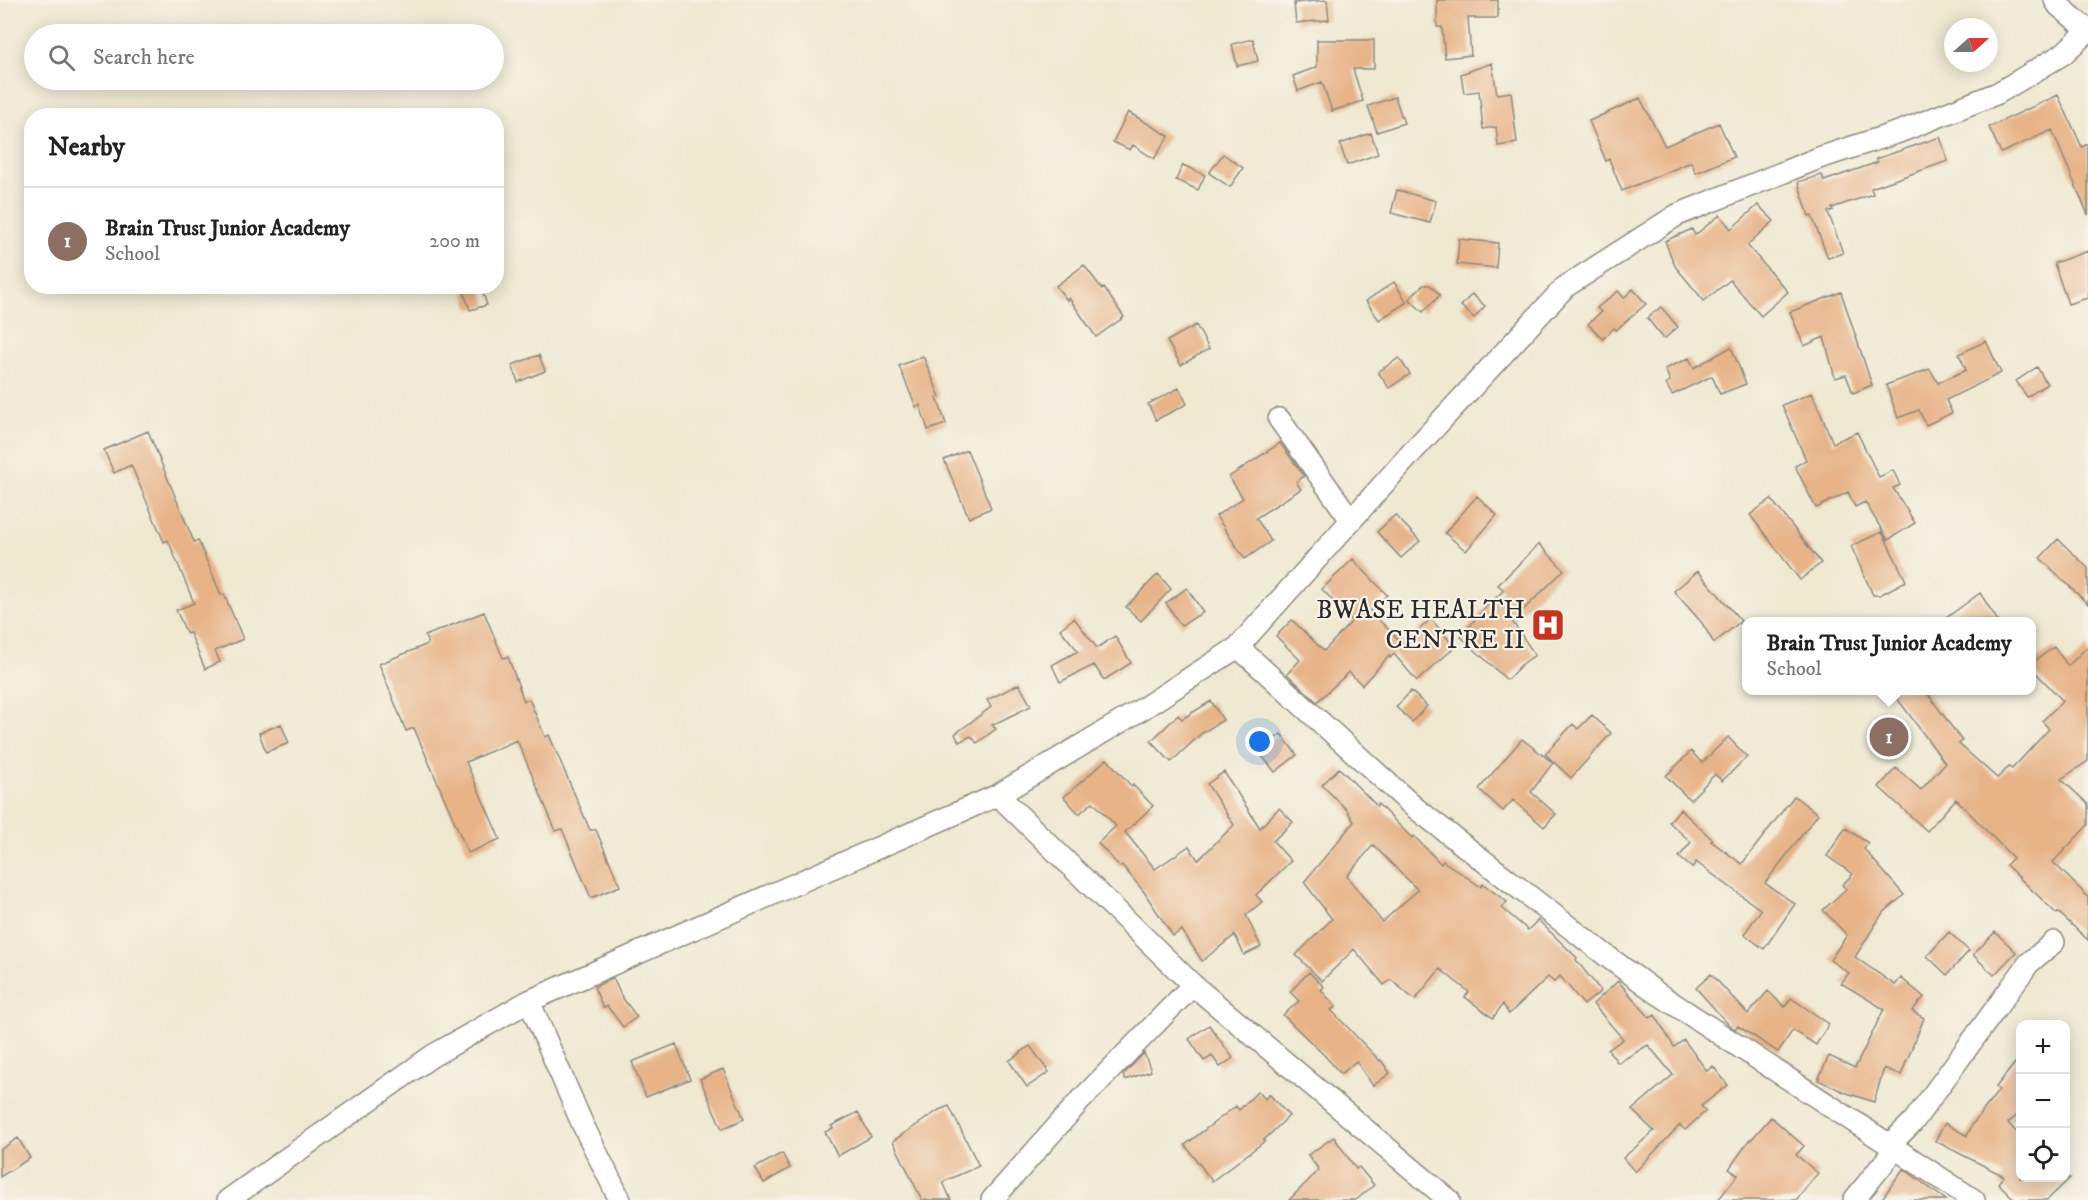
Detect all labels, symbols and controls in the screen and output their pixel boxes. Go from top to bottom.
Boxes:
north arrow [1944,18,1998,72]
search box [24,24,504,90]
icon: search [45,41,78,74]
text: Search here [93,44,195,71]
text: Nearby [48,131,125,164]
text: Brain Trust Junior Academy [105,215,350,242]
text: 1 [64,229,71,254]
text: 200 m [429,229,480,254]
text: School [105,242,160,267]
place label: BWASE HEALTH CENTRE II [1316,594,1525,657]
hospital icon: BWASE HEALTH CENTRE II [1530,607,1566,643]
popup [1742,617,2036,695]
text: Brain Trust Junior Academy [1767,630,2011,657]
text: School [1767,657,1821,682]
pin: 1 [1870,714,1908,760]
your location [1245,727,1274,756]
map controls [2016,1020,2070,1182]
button: + [2016,1020,2070,1074]
button: − [2016,1074,2070,1128]
button: locate [2016,1128,2070,1182]

